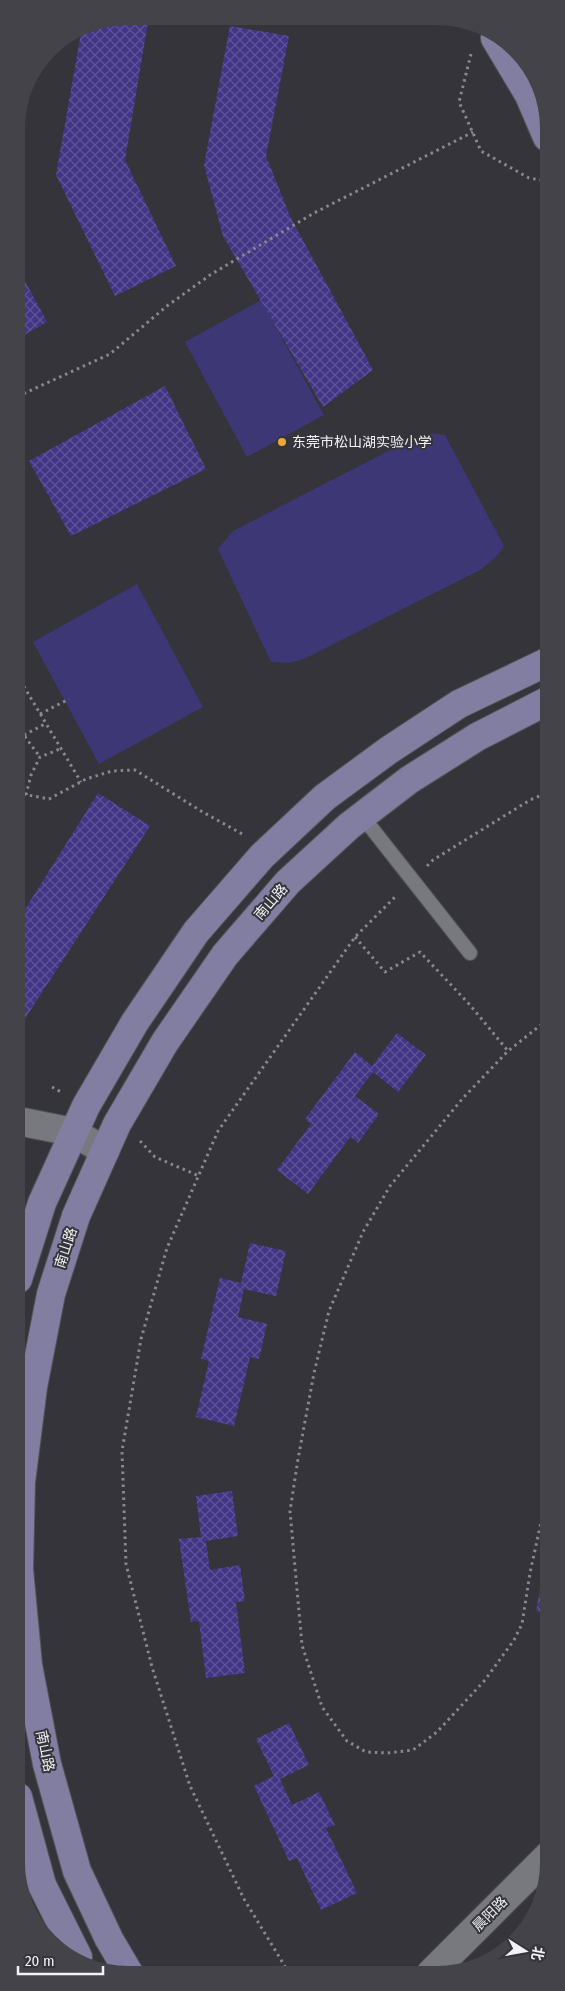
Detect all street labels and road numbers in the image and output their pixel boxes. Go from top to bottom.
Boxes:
street label: 南山路 [251,881,291,923]
street label: 南山路 [51,1225,81,1271]
street label: 南山路 [32,1729,58,1773]
street label: 晨阳路 [469,1893,511,1935]

